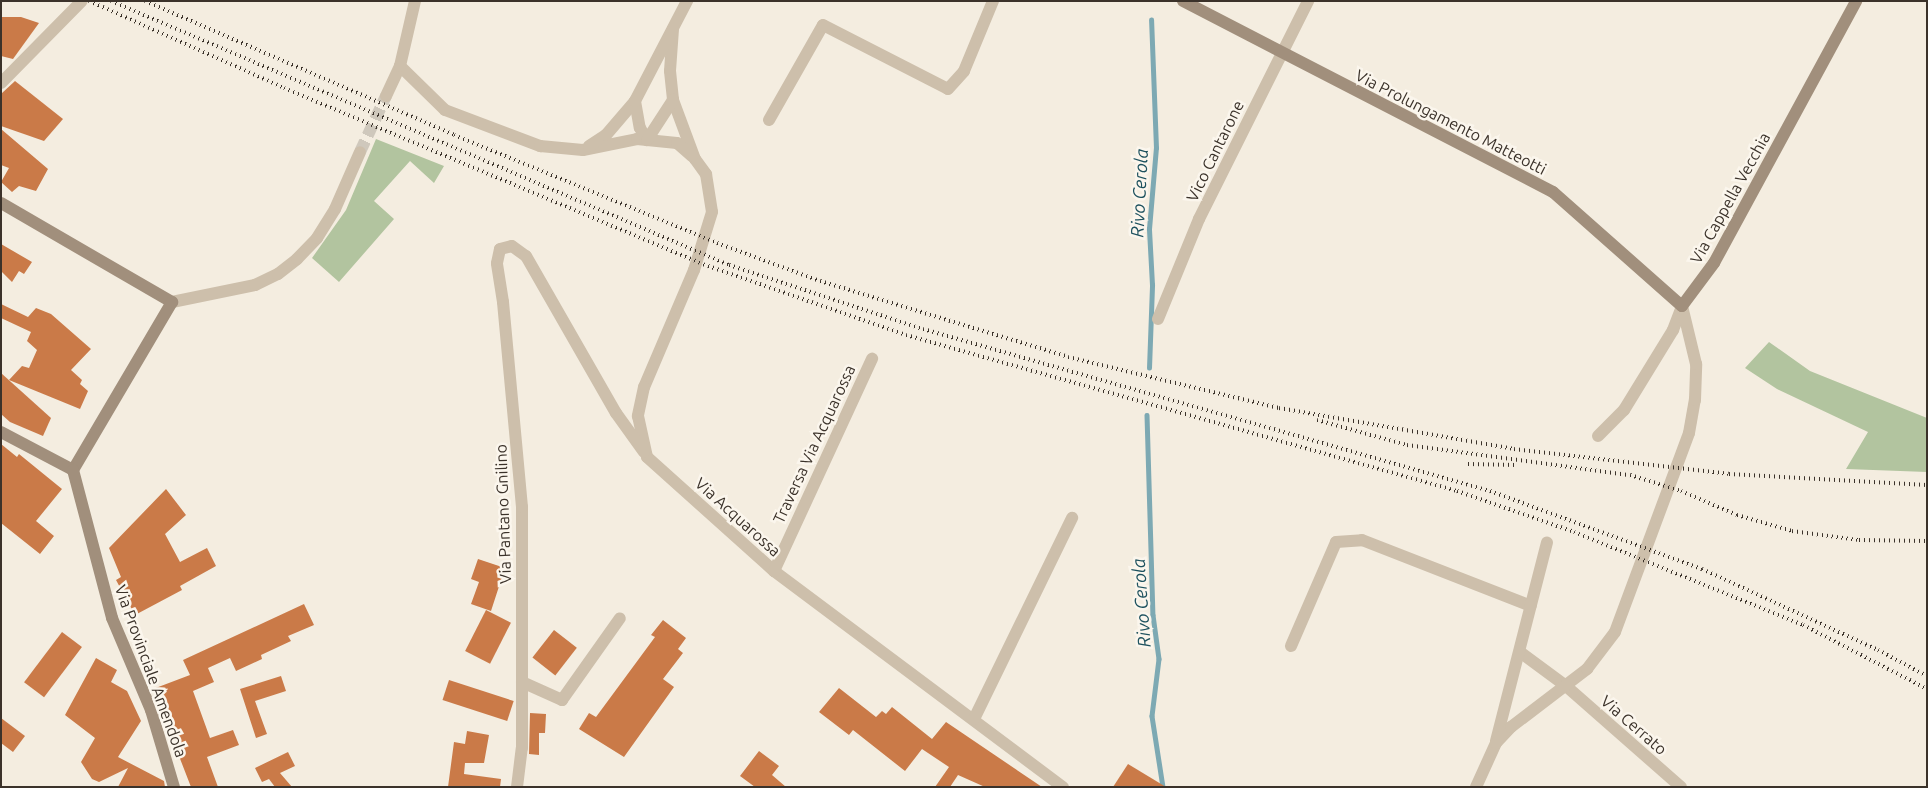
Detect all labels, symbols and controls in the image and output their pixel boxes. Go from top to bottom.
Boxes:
street label: Via Prolungamento Matteotti [1352,65,1550,179]
street label: Vico Cantarone [1182,97,1248,205]
street label: Via Cappella Vecchia [1686,129,1774,267]
water label: Rivo Cerola [1126,148,1152,238]
street label: Traversa Via Acquarossa [769,362,859,526]
street label: Via Pantano Gnilino [491,444,515,584]
street label: Via Acquarossa [691,474,785,560]
water label: Rivo Cerola [1127,558,1155,648]
street label: Via Provinciale Amendola [111,582,191,760]
street label: Via Cerrato [1597,691,1671,759]

